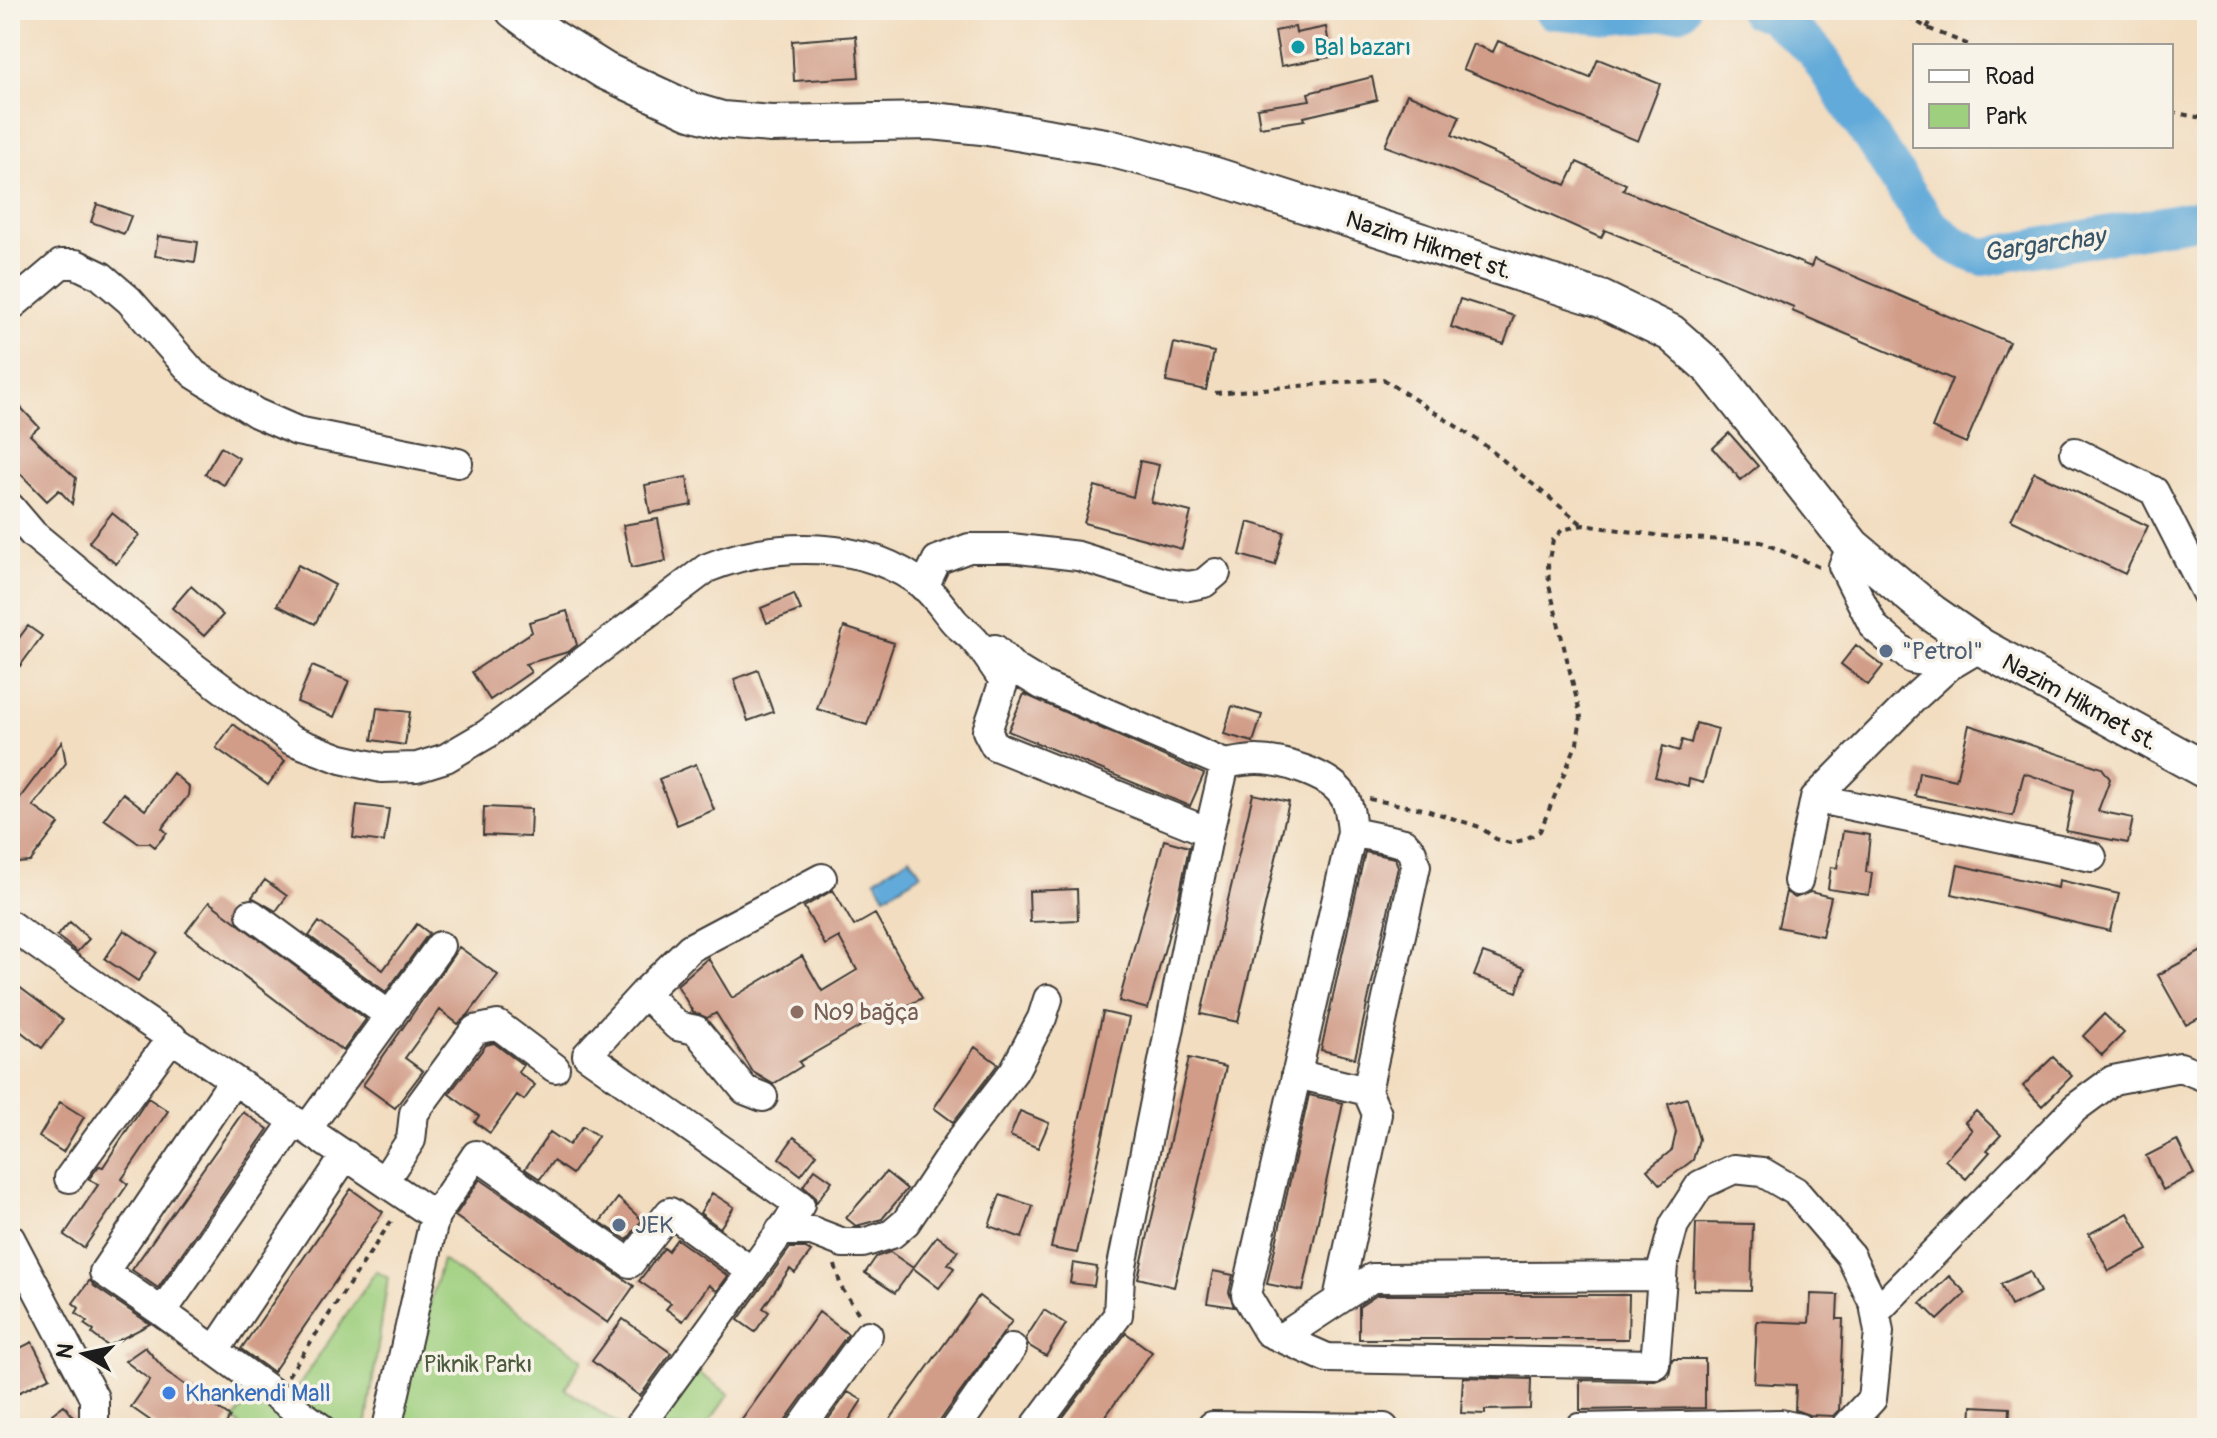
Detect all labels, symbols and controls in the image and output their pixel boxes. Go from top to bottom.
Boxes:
place label: Bal bazarı [1314,33,1411,62]
marker: Bal bazarı [1289,38,1307,56]
legend [1913,44,2173,148]
text: Road [1985,62,2035,91]
text: Park [1985,102,2027,131]
street label: Nazim Hikmet st. [1342,205,1516,286]
water label: Gargarchay [1982,220,2109,269]
place label: "Petrol" [1902,637,1983,666]
marker: "Petrol" [1877,642,1895,660]
street label: Nazim Hikmet st. [1997,648,2163,757]
place label: №9 bağça [813,998,919,1027]
marker: №9 bağça [788,1003,806,1021]
place label: JEK [635,1211,673,1240]
marker: JEK [610,1216,628,1234]
north arrow [44,1314,124,1394]
text: N [50,1341,80,1361]
park label: Piknik Parkı [423,1350,533,1379]
place label: Khankendi Mall [185,1379,331,1408]
marker: Khankendi Mall [160,1384,178,1402]

